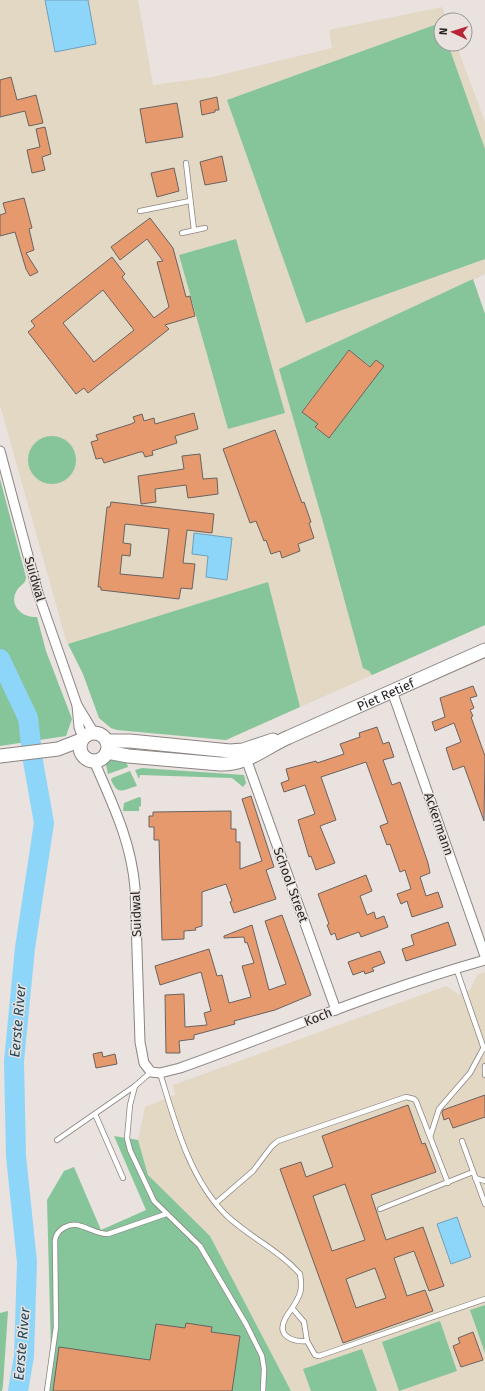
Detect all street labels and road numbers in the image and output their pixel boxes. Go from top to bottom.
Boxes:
street label: Suidwal [21,555,49,603]
street label: Piet Retief [354,675,418,714]
street label: Ackermann [421,790,457,858]
street label: School Street [271,845,312,925]
street label: Suidwal [128,891,144,937]
street label: Koch [302,1005,334,1029]

